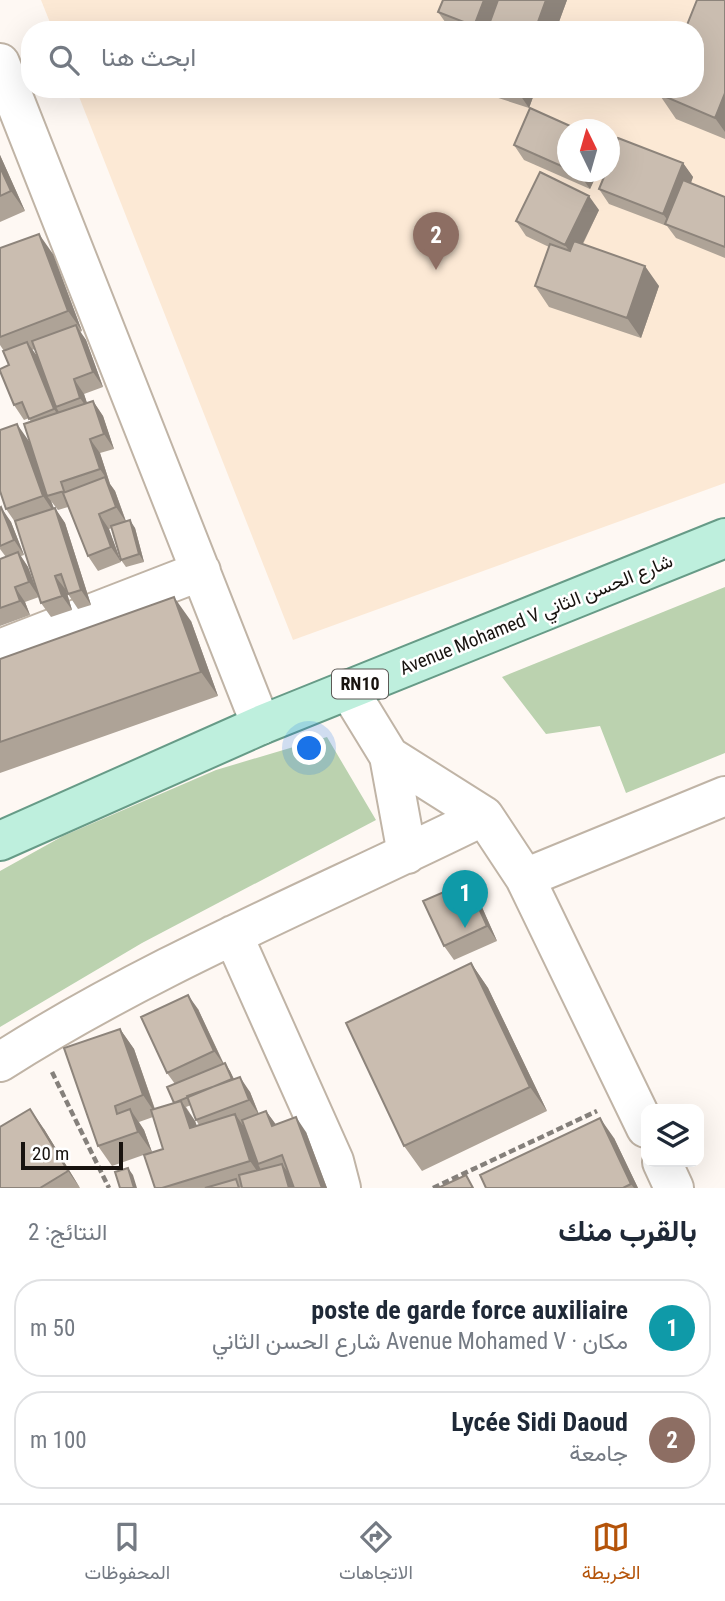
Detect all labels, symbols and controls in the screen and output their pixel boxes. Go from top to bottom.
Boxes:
search box [21,21,704,98]
icon: search [45,41,83,79]
text: ابحث هنا [101,42,196,72]
north arrow [557,119,620,182]
pin: 2 [413,212,459,270]
street label: Avenue Mohamed V شارع الحسن الثاني [396,549,678,684]
road number: RN10 [332,670,388,698]
your location [292,731,326,765]
pin: 1 [442,870,488,928]
map controls [641,1104,704,1167]
button: layers [641,1104,704,1167]
scale bar [21,1139,122,1171]
text: 20 m [32,1142,69,1165]
text: بالقرب منك [558,1213,697,1248]
text: النتائج: 2 [28,1219,107,1246]
text: poste de garde force auxiliaire [311,1295,628,1325]
text: 50 m [30,1315,75,1342]
text: 1 [666,1315,678,1342]
text: مكان · Avenue Mohamed V شارع الحسن الثاني [212,1328,628,1355]
text: Lycée Sidi Daoud [451,1407,628,1437]
text: 100 m [30,1427,87,1454]
text: 2 [666,1427,678,1454]
text: جامعة [569,1440,628,1467]
tab: المحفوظات [85,1518,170,1589]
tab: الاتجاهات [339,1518,413,1589]
tab: الخريطة [582,1518,641,1589]

